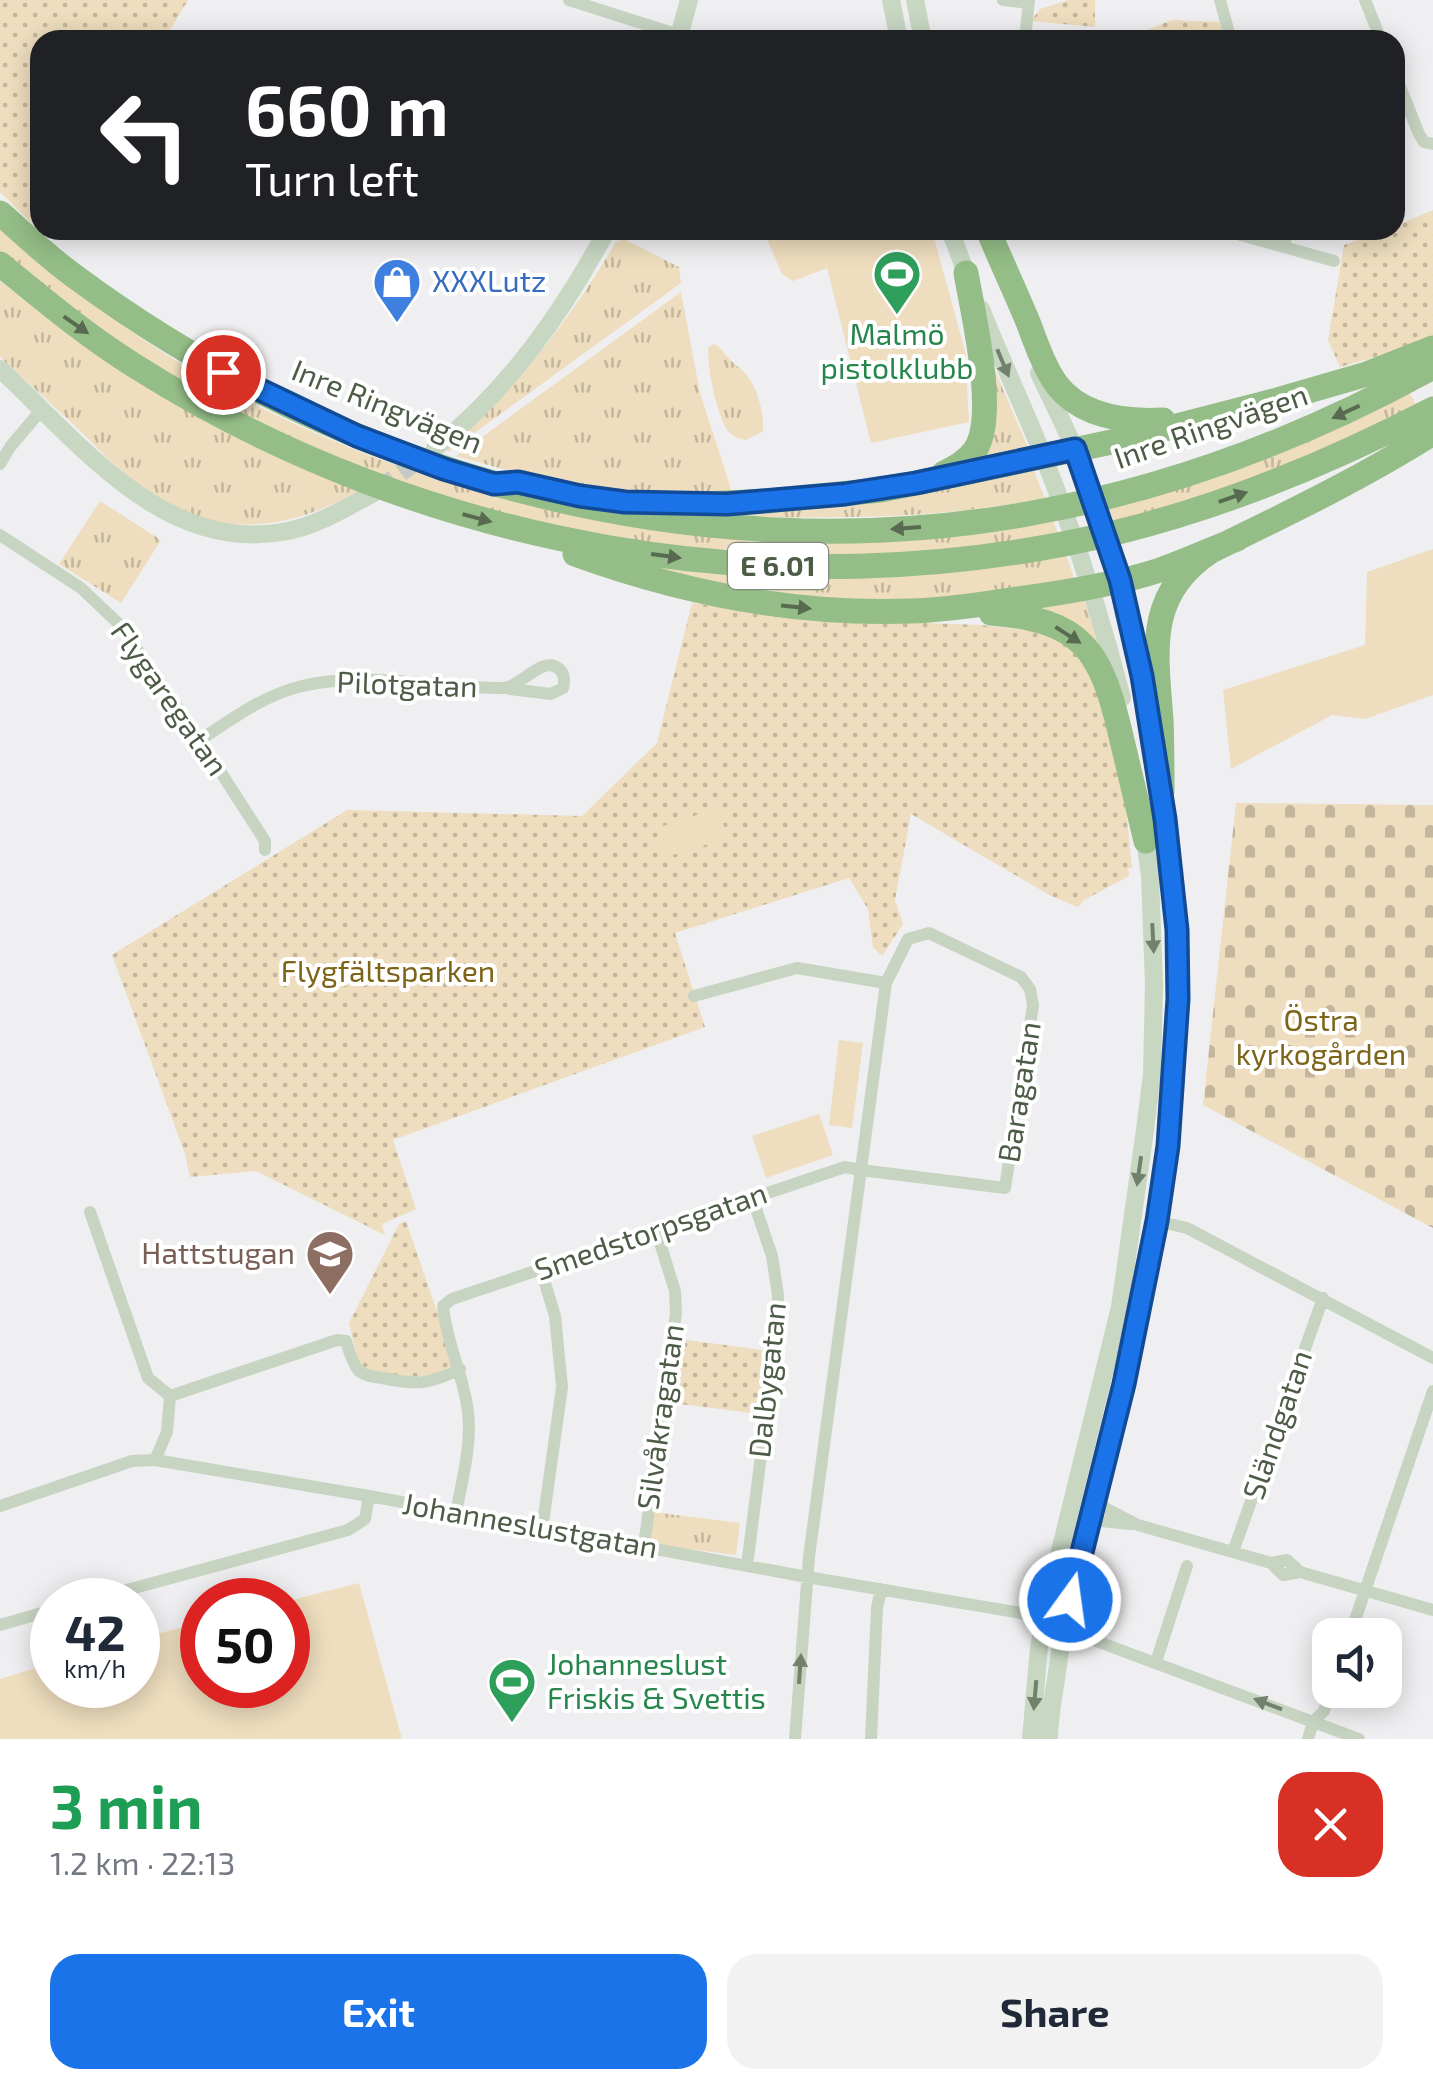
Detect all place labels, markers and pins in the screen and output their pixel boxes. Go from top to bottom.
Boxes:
sports icon: Malmö pistolklubb [871,248,923,316]
shop icon: XXXLutz [371,256,423,324]
place label: XXXLutz [432,262,546,298]
place label: Malmö pistolklubb [821,315,973,385]
pin [181,330,266,415]
school or university icon: Hattstugan [304,1228,356,1296]
place label: Hattstugan [141,1234,295,1270]
place label: Johanneslust Friskis & Svettis [547,1645,766,1715]
sports icon: Johanneslust Friskis & Svettis [486,1656,538,1724]

